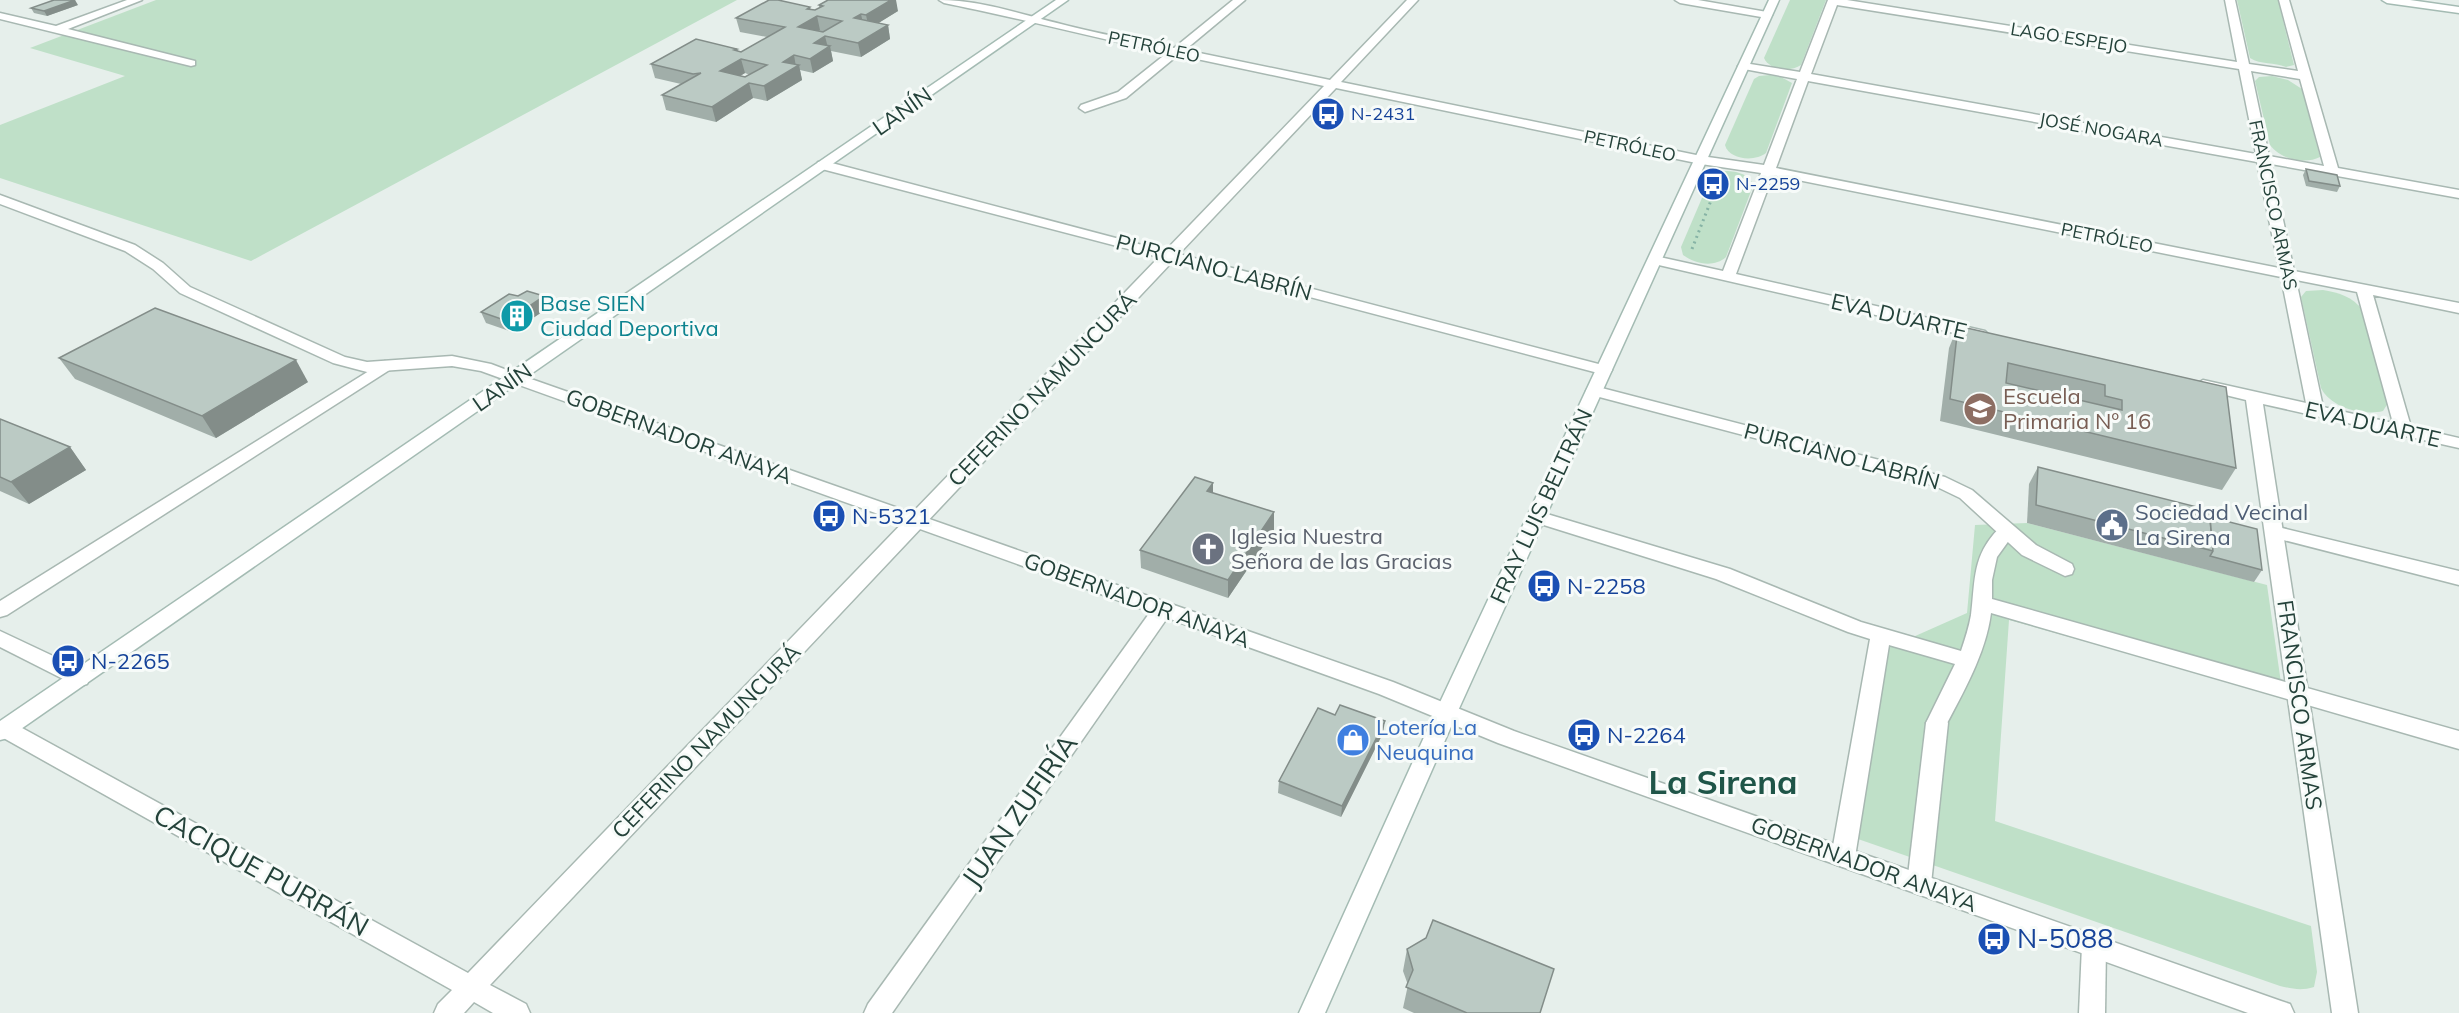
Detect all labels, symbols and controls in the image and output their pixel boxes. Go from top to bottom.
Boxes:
street label: LAGO ESPEJO [2009,17,2129,58]
street label: PETRÓLEO [1106,26,1202,67]
street label: LANÍN [867,81,937,141]
bus stop icon: N-2431 [1310,96,1346,132]
place label: N-2431 [1351,102,1415,125]
street label: JOSÉ NOGARA [2037,107,2165,152]
street label: FRANCISCO ARMAS [2244,118,2303,292]
street label: PETRÓLEO [1582,125,1678,166]
bus stop icon: N-2259 [1695,166,1731,202]
place label: N-2259 [1736,172,1800,195]
street label: PETRÓLEO [2059,217,2155,258]
street label: PURCIANO LABRÍN [1113,227,1315,307]
street label: CEFERINO NAMUNCURÁ [942,286,1142,492]
street label: EVA DUARTE [1828,287,1970,345]
place label: Base SIEN Ciudad Deportiva [540,289,719,342]
building icon: Base SIEN Ciudad Deportiva [499,298,535,334]
street label: LANÍN [467,357,537,417]
street label: GOBERNADOR ANAYA [562,382,796,490]
place label: Escuela Primaria Nº 16 [2003,382,2151,435]
school or university icon: Escuela Primaria Nº 16 [1962,391,1998,427]
street label: EVA DUARTE [2302,395,2444,453]
street label: FRAY LUIS BELTRÁN [1484,404,1598,608]
street label: PURCIANO LABRÍN [1741,416,1943,496]
bus stop icon: N-5321 [811,498,847,534]
place label: Sociedad Vecinal La Sirena [2135,498,2308,551]
place label: N-5321 [852,502,931,530]
public building icon: Sociedad Vecinal La Sirena [2094,507,2130,543]
place label: Iglesia Nuestra Señora de las Gracias [1231,522,1452,575]
church icon: Iglesia Nuestra Señora de las Gracias [1190,531,1226,567]
street label: GOBERNADOR ANAYA [1020,546,1254,654]
bus stop icon: N-2258 [1526,568,1562,604]
place label: N-2258 [1567,572,1646,600]
street label: FRANCISCO ARMAS [2271,598,2329,812]
street label: CEFERINO NAMUNCURÁ [606,638,806,844]
bus stop icon: N-2265 [50,643,86,679]
place label: N-2265 [91,647,170,675]
place label: Lotería La Neuquina [1376,713,1477,766]
bus stop icon: N-2264 [1566,717,1602,753]
place label: N-2264 [1607,721,1686,749]
shop icon: Lotería La Neuquina [1335,722,1371,758]
street label: JUAN ZUFIRÍA [954,727,1085,893]
district label: La Sirena [1648,761,1798,802]
street label: CACIQUE PURRÁN [148,797,375,943]
street label: GOBERNADOR ANAYA [1747,810,1981,918]
bus stop icon: N-5088 [1976,921,2012,957]
place label: N-5088 [2017,921,2114,955]

